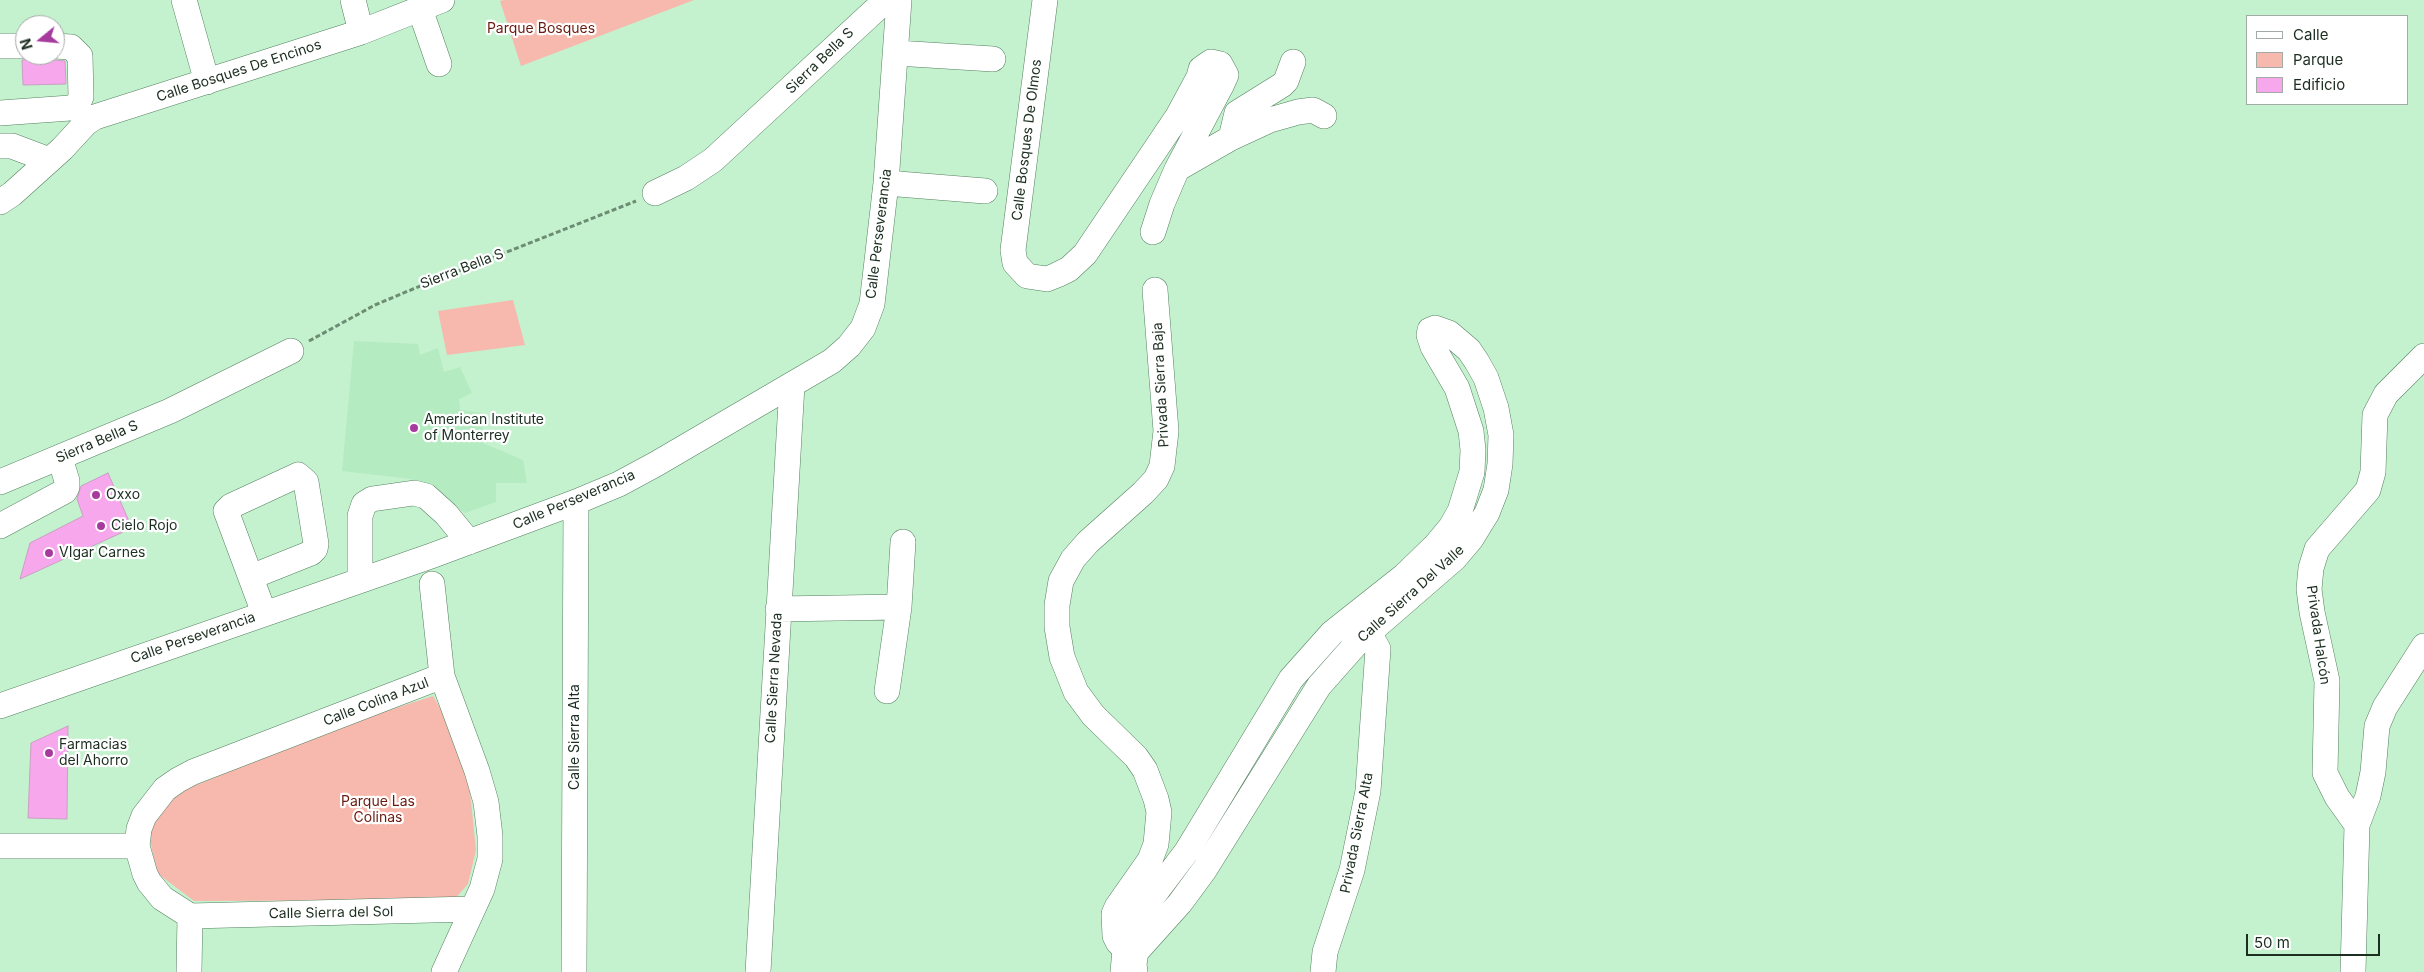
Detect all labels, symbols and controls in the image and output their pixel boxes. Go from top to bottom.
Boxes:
north arrow [15,15,65,65]
legend [2246,15,2409,105]
park label: Parque Bosques [487,21,595,37]
street label: Sierra Bella S [783,24,857,98]
text: Calle [2293,25,2328,44]
street label: Calle Bosques De Encinos [154,36,324,106]
text: N [16,37,36,52]
text: Parque [2293,50,2343,69]
street label: Calle Bosques De Olmos [1009,58,1045,222]
text: Edificio [2293,75,2345,94]
street label: Calle Perseverancia [863,168,895,300]
street label: Sierra Bella S [418,245,506,293]
street label: Privada Sierra Baja [1149,322,1173,448]
place label: American Institute of Monterrey [424,412,544,444]
street label: Sierra Bella S [53,417,141,467]
marker: American Institute of Monterrey [408,422,420,434]
street label: Calle Perseverancia [510,467,638,533]
place label: Oxxo [106,487,140,503]
marker: Oxxo [90,489,102,501]
place label: Cielo Rojo [111,518,177,534]
marker: Cielo Rojo [95,520,107,532]
street label: Calle Sierra Del Valle [1354,542,1468,646]
place label: VIgar Carnes [59,545,145,561]
marker: VIgar Carnes [43,547,55,559]
street label: Privada Halcón [2303,584,2333,686]
street label: Calle Perseverancia [128,609,258,667]
street label: Calle Sierra Nevada [762,612,786,744]
street label: Calle Colina Azul [321,674,431,730]
street label: Calle Sierra Alta [567,684,583,790]
place label: Farmacias del Ahorro [59,737,128,770]
marker: Farmacias del Ahorro [43,747,55,759]
street label: Privada Sierra Alta [1337,771,1377,895]
park label: Parque Las Colinas [341,794,415,826]
street label: Calle Sierra del Sol [268,904,394,922]
scale bar [2249,924,2383,956]
text: 50 m [2254,933,2290,952]

